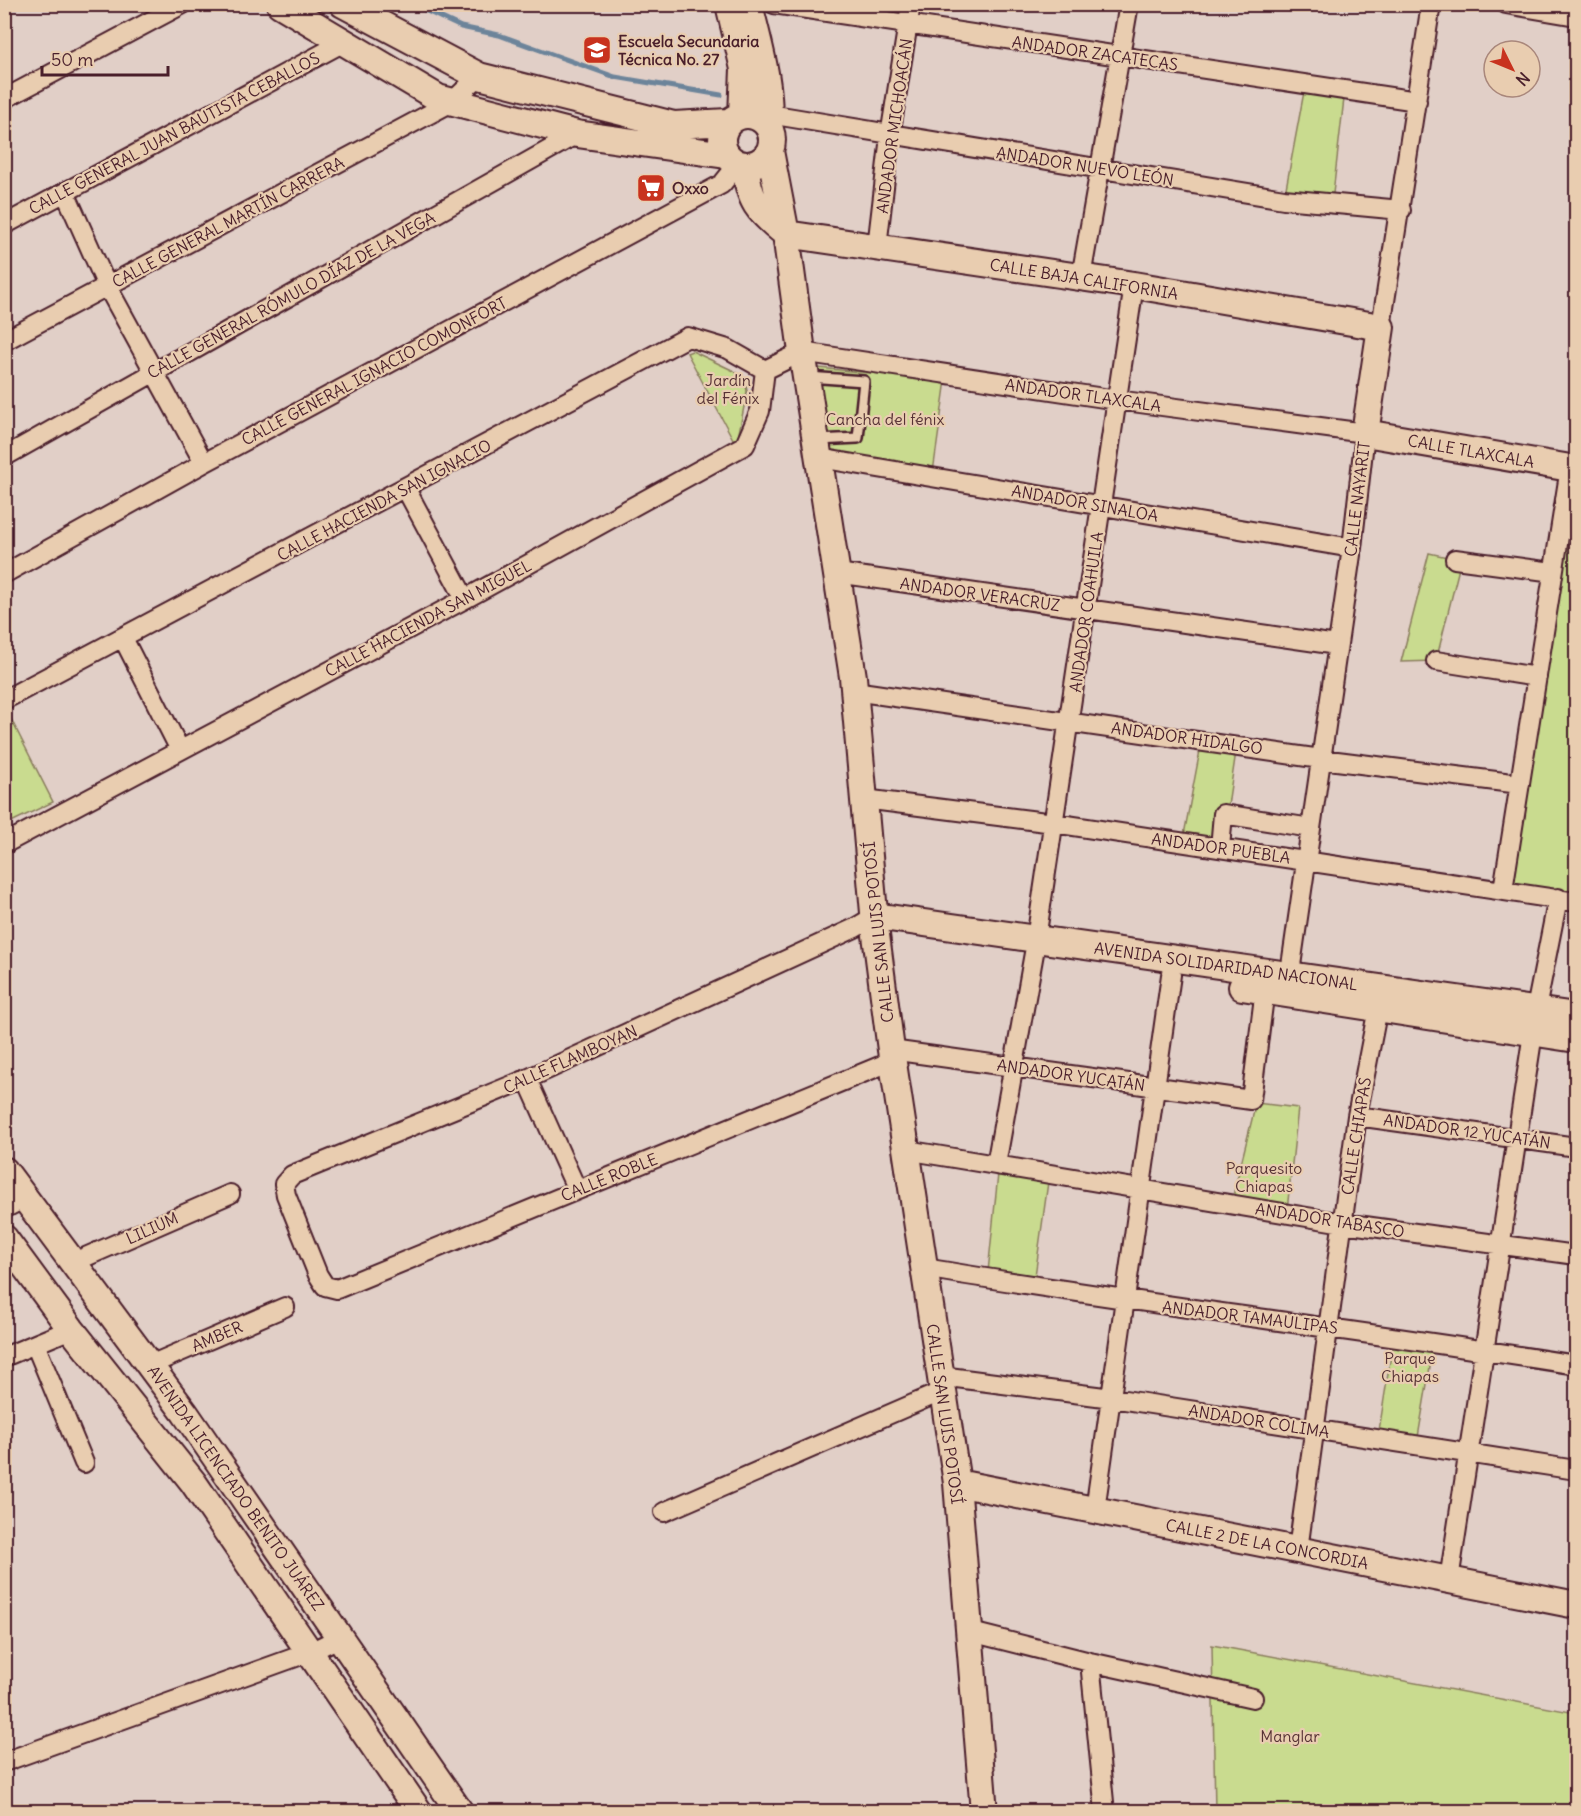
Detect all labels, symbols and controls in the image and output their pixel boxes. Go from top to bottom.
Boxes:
place label: Escuela Secundaria Técnica No. 27 [618,31,759,69]
street label: ANDADOR ZACATECAS [1011,31,1179,75]
school or university icon: Escuela Secundaria Técnica No. 27 [581,34,613,66]
street label: ANDADOR MICHOACÁN [872,37,916,215]
scale bar [42,39,168,77]
north arrow [1482,39,1542,99]
street label: CALLE GENERAL JUAN BAUTISTA CEBALLOS [25,47,323,218]
text: 50 m [51,48,93,71]
text: N [1512,68,1534,90]
street label: ANDADOR NUEVO LEÓN [995,142,1175,190]
street label: CALLE GENERAL MARTÍN CARRERA [108,152,348,292]
supermarket icon: Oxxo [635,172,667,204]
place label: Oxxo [672,178,709,198]
street label: CALLE GENERAL RÓMULO DÍAZ DE LA VEGA [144,207,438,383]
street label: CALLE BAJA CALIFORNIA [988,254,1180,304]
street label: CALLE GENERAL IGNACIO COMONFORT [238,292,510,450]
park label: Jardín del Fénix [697,370,760,408]
street label: ANDADOR TLAXCALA [1004,374,1162,416]
park label: Cancha del fénix [826,409,944,429]
street label: CALLE TLAXCALA [1406,430,1536,472]
street label: CALLE HACIENDA SAN IGNACIO [273,435,495,565]
street label: CALLE NAYARIT [1340,440,1374,558]
street label: ANDADOR SINALOA [1010,480,1160,526]
street label: ANDADOR COAHUILA [1065,530,1107,694]
street label: CALLE HACIENDA SAN MIGUEL [321,555,535,681]
street label: ANDADOR VERACRUZ [899,573,1061,615]
street label: ANDADOR HIDALGO [1110,717,1264,759]
street label: ANDADOR PUEBLA [1150,828,1292,868]
street label: CALLE SAN LUIS POTOSÍ [859,840,897,1024]
street label: AVENIDA SOLIDARIDAD NACIONAL [1093,938,1359,994]
street label: CALLE FLAMBOYAN [500,1020,640,1098]
street label: ANDADOR YUCATÁN [996,1055,1146,1095]
street label: CALLE CHIAPAS [1337,1076,1375,1196]
street label: ANDADOR 12 YUCATÁN [1382,1109,1552,1153]
street label: CALLE ROBLE [558,1149,660,1205]
park label: Parquesito Chiapas [1226,1158,1302,1196]
street label: ANDADOR TABASCO [1254,1198,1406,1242]
street label: LILIUM [123,1208,181,1248]
street label: ANDADOR TAMAULIPAS [1161,1296,1339,1338]
street label: AMBER [189,1316,245,1356]
street label: CALLE SAN LUIS POTOSÍ [922,1322,968,1506]
park label: Parque Chiapas [1381,1348,1439,1386]
street label: AVENIDA LICENCIADO BENITO JUÁREZ [143,1362,329,1614]
street label: ANDADOR COLIMA [1187,1400,1331,1442]
street label: CALLE 2 DE LA CONCORDIA [1164,1515,1370,1573]
park label: Manglar [1260,1726,1320,1746]

